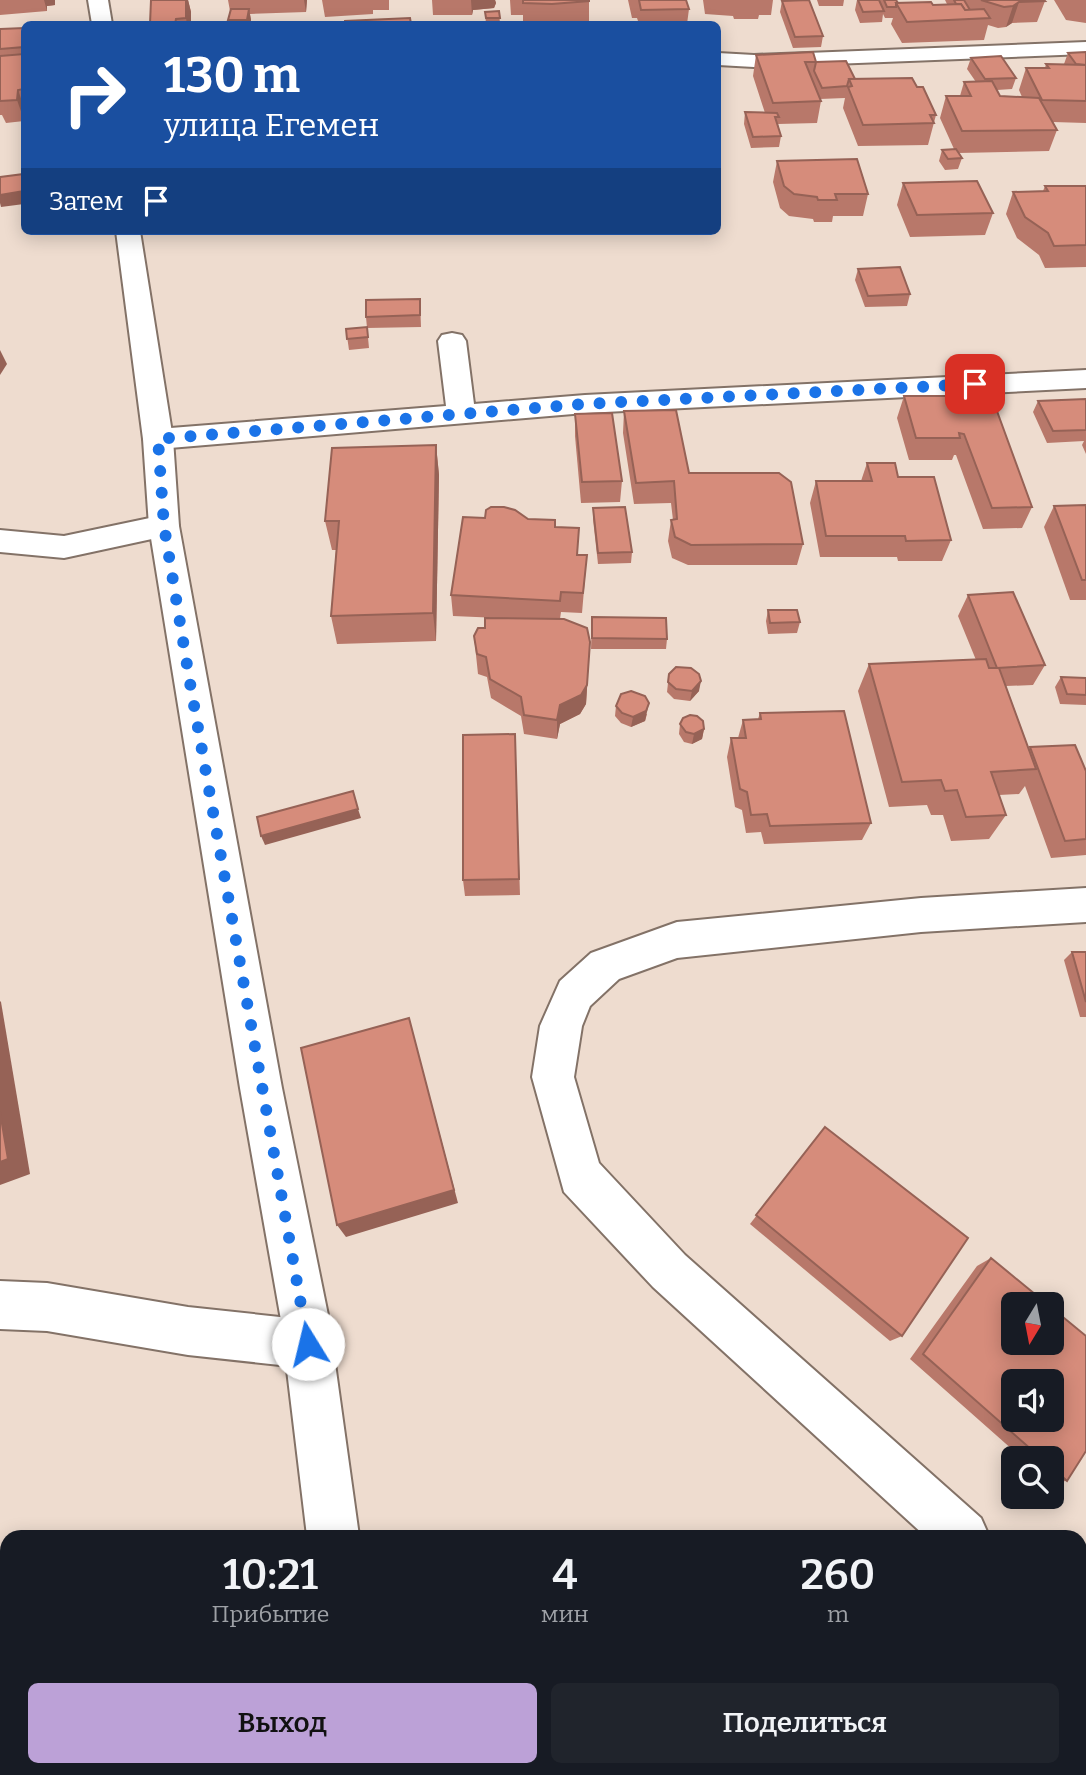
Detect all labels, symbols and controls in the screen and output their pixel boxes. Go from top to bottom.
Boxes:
text: 130 m [164,46,300,105]
icon: right [49,49,140,140]
text: улица Егемен [164,106,379,144]
icon: arrive [137,182,175,220]
text: Затем [49,186,123,217]
pin [945,354,1005,414]
icon: arrive [956,365,994,403]
north arrow [1001,1292,1064,1354]
map controls [1001,1292,1064,1509]
position arrow [271,1307,345,1381]
button: sound [1001,1369,1064,1432]
button: search [1001,1446,1064,1509]
text: 10:21 [223,1550,318,1600]
text: 4 [552,1550,578,1600]
text: 260 [800,1550,875,1600]
text: Прибытие [212,1600,329,1628]
text: мин [541,1600,589,1628]
text: m [827,1600,849,1628]
button: Выход [28,1683,537,1763]
button: Поделиться [551,1683,1059,1763]

